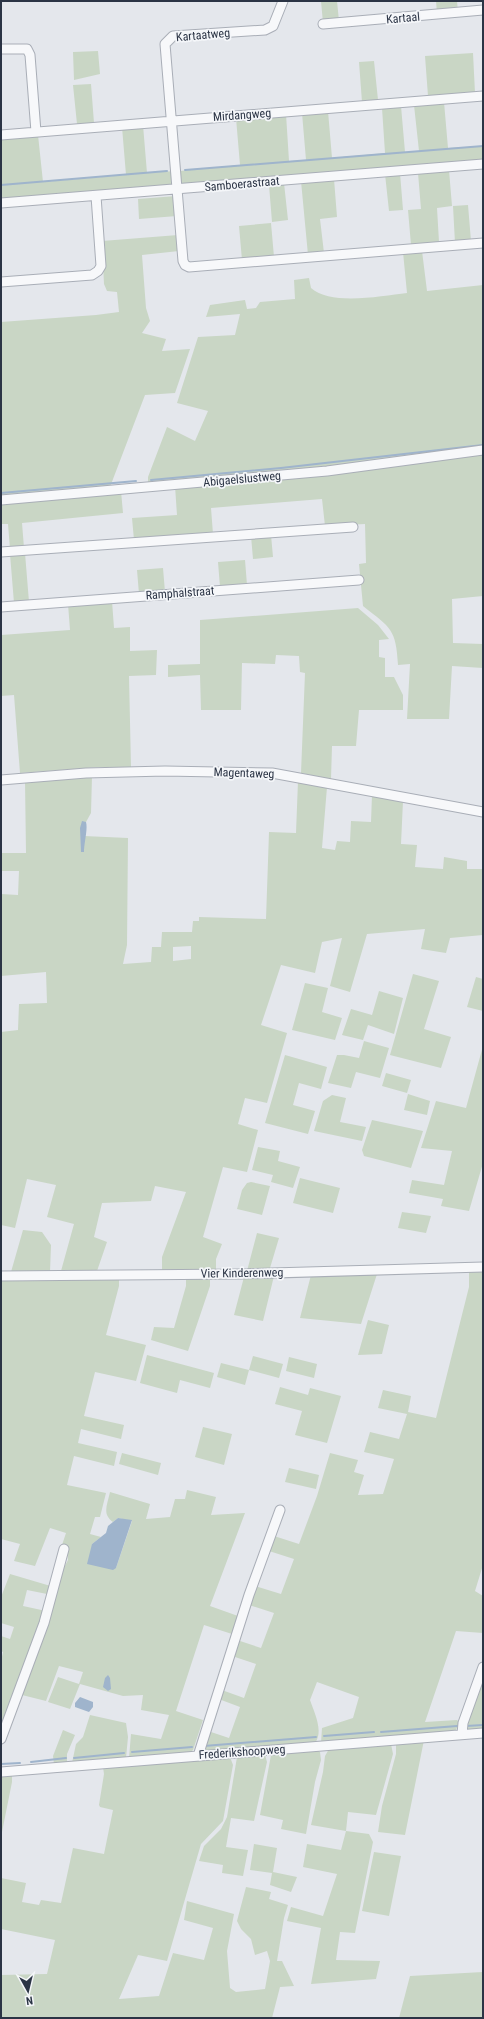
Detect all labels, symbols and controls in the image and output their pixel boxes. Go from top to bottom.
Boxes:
street label: Kartaal [385,10,421,26]
street label: Kartaatweg [175,26,231,44]
street label: Mirdangweg [213,106,272,124]
street label: Samboerastraat [204,174,281,194]
street label: Abigaelslustweg [203,469,282,489]
street label: Ramphalstraat [145,584,215,602]
street label: Magentaweg [213,765,275,781]
street label: Vier Kinderenweg [201,1265,283,1281]
street label: Frederikshoopweg [198,1742,286,1762]
north arrow [8,1971,48,2011]
text: N [25,1994,34,2007]

